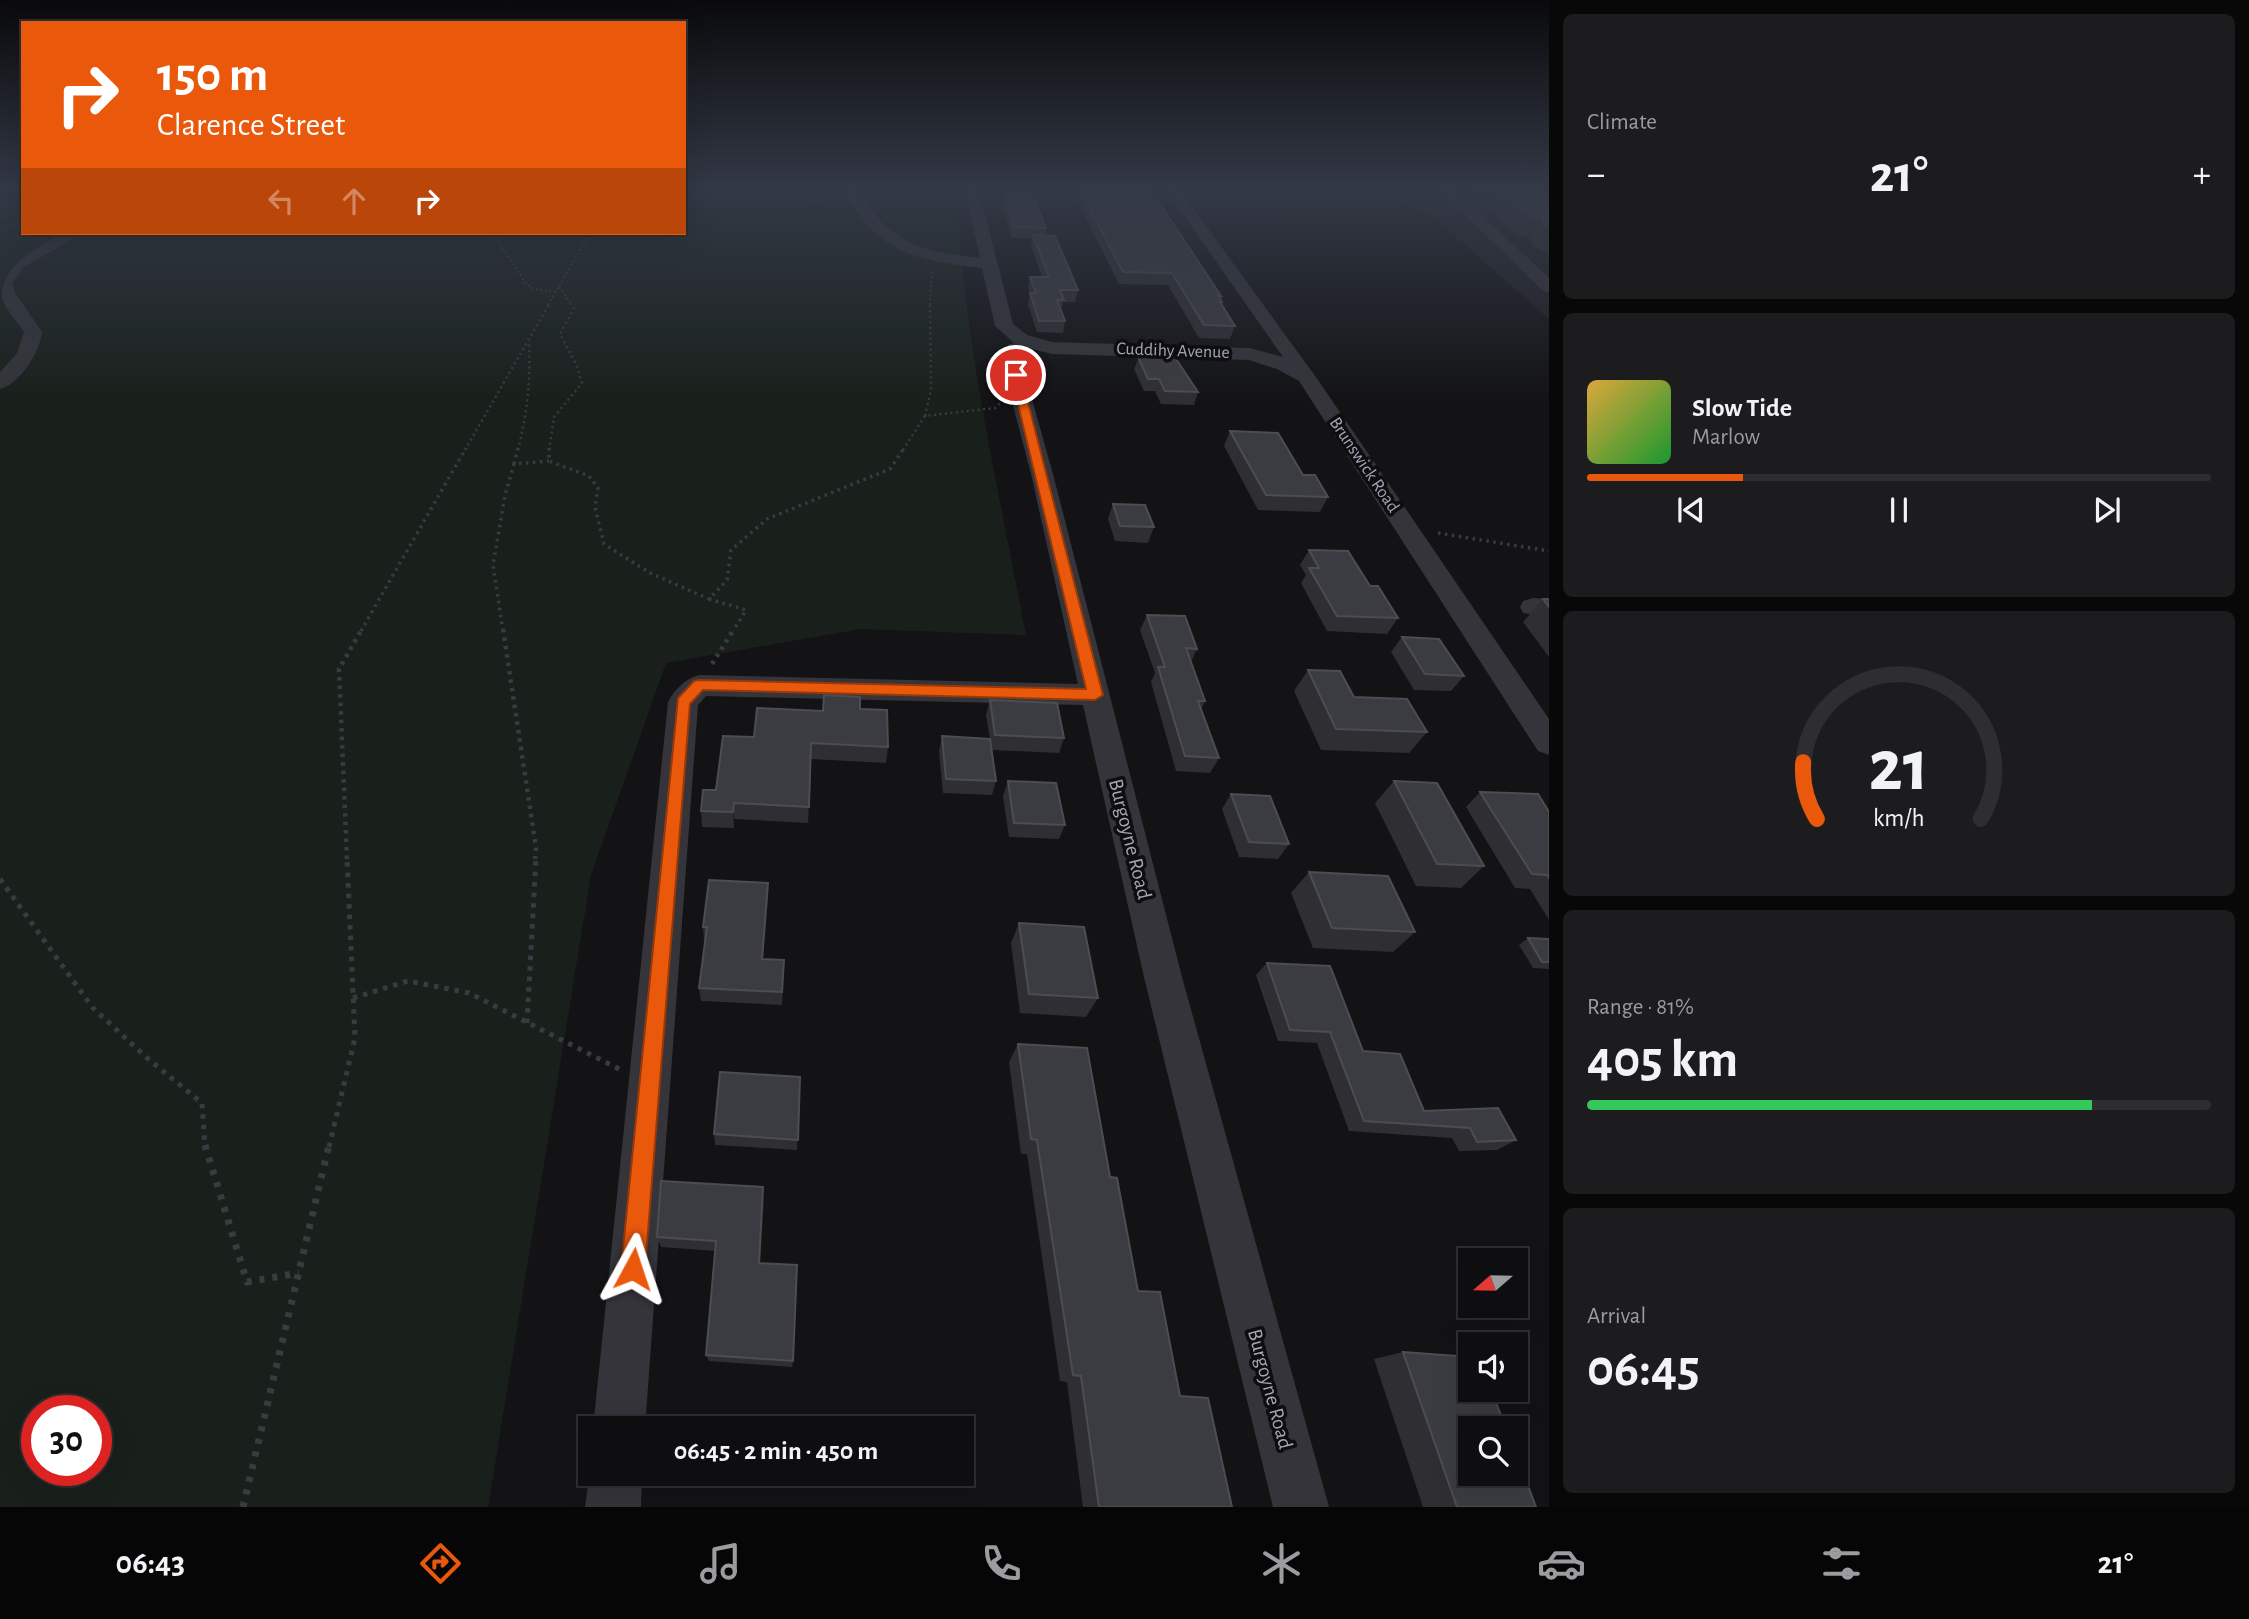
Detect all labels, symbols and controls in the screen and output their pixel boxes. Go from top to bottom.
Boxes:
icon: right [42,49,133,140]
text: 150 m [157,51,268,100]
text: Clarence Street [157,109,345,141]
text: Climate [1587,111,1657,134]
text: 21° [1870,149,1928,201]
text: − [1587,156,1605,194]
text: + [2193,156,2211,194]
icon: left [262,182,300,220]
icon: ahead [335,182,373,220]
icon: right [408,182,446,220]
street label: Cuddihy Avenue [1116,340,1230,362]
pin [986,345,1046,405]
icon: arrive [997,356,1035,394]
text: Slow Tide [1692,395,1792,421]
street label: Brunswick Road [1326,414,1402,516]
text: Marlow [1692,426,1760,449]
icon: previous [1672,491,1710,529]
icon: pause [1880,491,1918,529]
icon: next [2088,491,2126,529]
text: 21 [1869,732,1929,805]
street label: Burgoyne Road [1105,777,1155,902]
text: km/h [1873,806,1925,831]
text: Range · 81% [1587,996,1694,1019]
text: 405 km [1587,1034,1738,1086]
position arrow [596,1232,670,1306]
north arrow [1458,1248,1528,1318]
map controls [1458,1248,1528,1486]
text: Arrival [1587,1305,1646,1328]
street label: Burgoyne Road [1244,1327,1296,1451]
button: sound [1458,1332,1528,1402]
text: 06:45 [1587,1343,1700,1395]
speed limit sign: 30 [21,1395,112,1486]
button: search [1458,1416,1528,1486]
text: 06:45 · 2 min · 450 m [674,1438,878,1464]
icon: directions [416,1539,465,1588]
icon: music [696,1539,745,1588]
icon: phone [977,1539,1026,1588]
icon: climate [1257,1539,1306,1588]
icon: car [1537,1539,1586,1588]
icon: filters [1817,1539,1866,1588]
text: 06:43 [116,1547,185,1579]
text: 21° [2097,1547,2133,1579]

